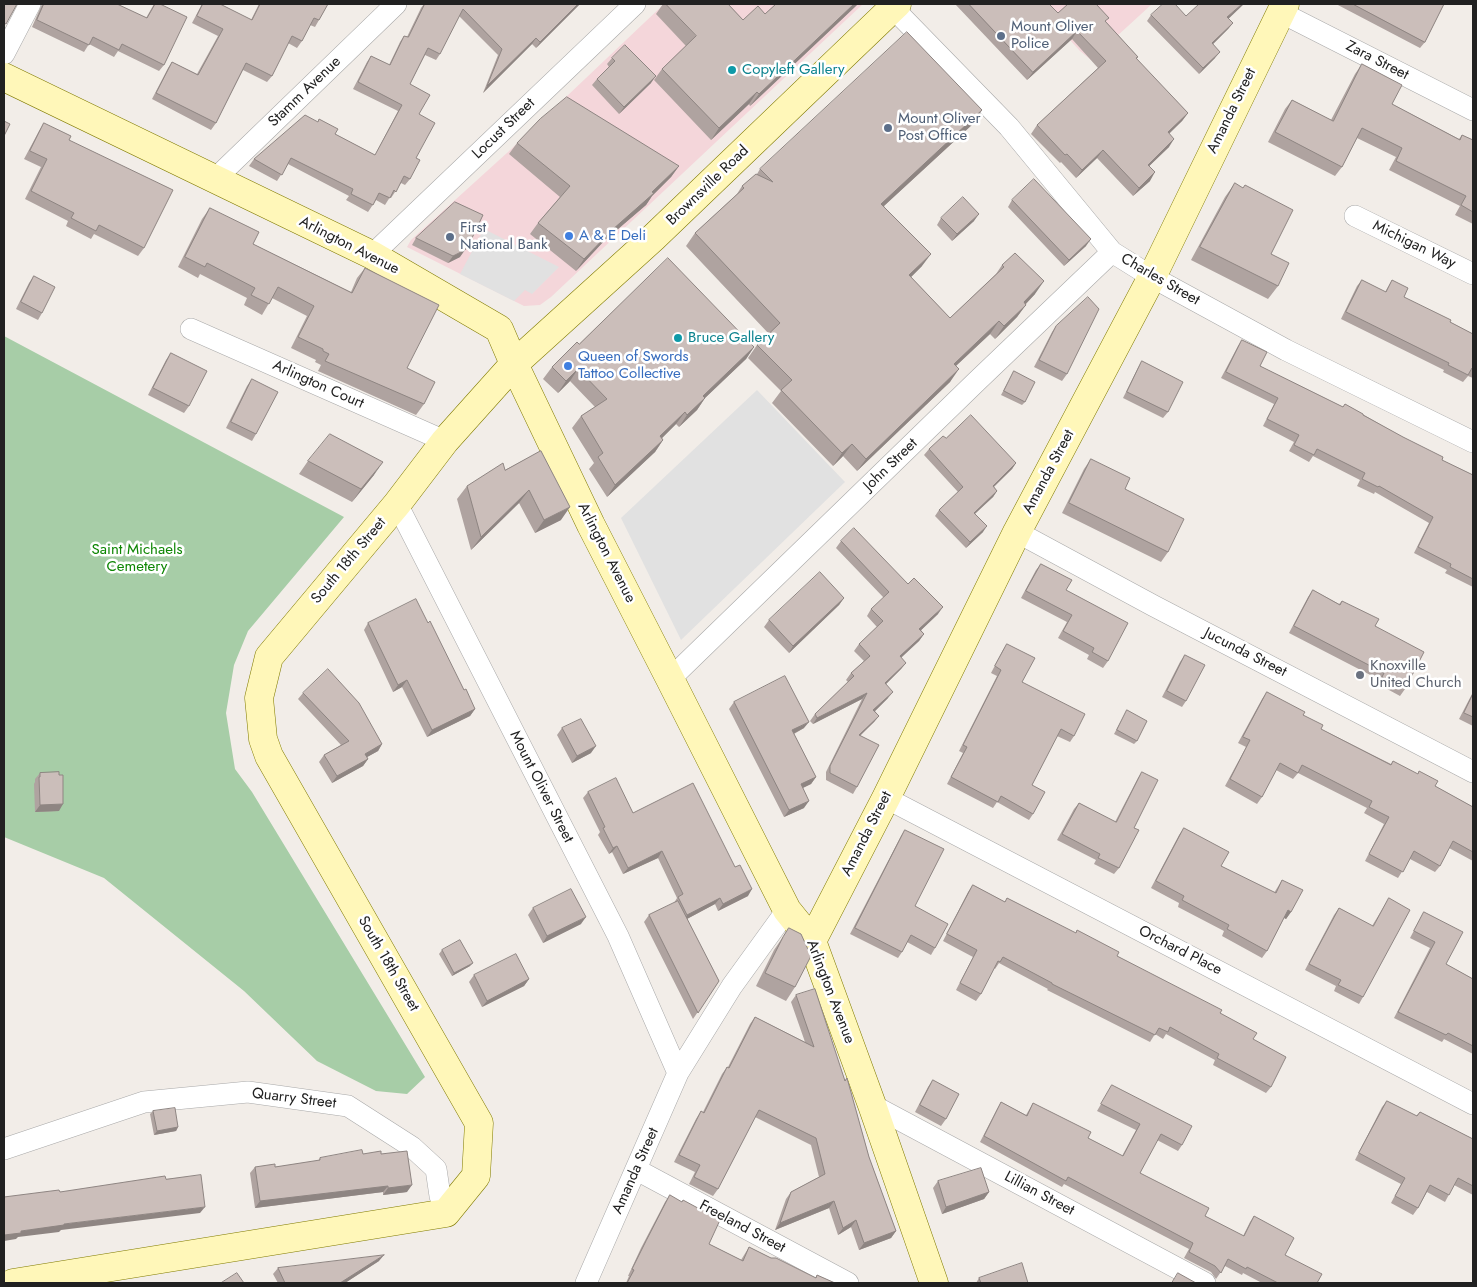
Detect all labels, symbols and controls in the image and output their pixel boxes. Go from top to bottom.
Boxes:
place label: Mount Oliver Police [1011,18,1094,53]
marker: Mount Oliver Police [995,30,1007,42]
street label: Zara Street [1343,38,1411,84]
street label: Stamm Avenue [265,53,345,131]
place label: Copyleft Gallery [742,61,845,79]
marker: Copyleft Gallery [726,64,738,76]
street label: Amanda Street [1204,65,1260,157]
street label: Locust Street [469,95,539,163]
place label: Mount Oliver Post Office [898,110,981,145]
marker: Mount Oliver Post Office [882,122,894,134]
street label: Brownsville Road [663,142,753,230]
street label: Arlington Avenue [296,213,402,279]
street label: Michigan Way [1370,217,1458,273]
place label: First National Bank [460,219,548,254]
place label: A & E Deli [579,227,646,245]
marker: A & E Deli [563,230,575,242]
marker: First National Bank [444,231,456,243]
street label: Charles Street [1117,250,1203,310]
place label: Bruce Gallery [688,329,774,347]
marker: Bruce Gallery [672,332,684,344]
place label: Queen of Swords Tattoo Collective [578,348,689,383]
street label: Arlington Court [270,357,366,413]
marker: Queen of Swords Tattoo Collective [562,360,574,372]
street label: Amanda Street [1019,427,1079,517]
street label: John Street [860,435,922,495]
street label: Arlington Avenue [573,500,639,606]
street label: South 18th Street [308,514,390,608]
park label: Saint Michaels Cemetery [92,541,182,576]
street label: Jucunda Street [1201,624,1289,682]
place label: Knoxville United Church [1370,657,1462,692]
marker: Knoxville United Church [1354,669,1366,681]
street label: Mount Oliver Street [505,728,577,846]
street label: Amanda Street [838,789,896,879]
street label: South 18th Street [353,913,423,1015]
street label: Orchard Place [1135,922,1225,980]
street label: Arlington Avenue [802,938,858,1046]
street label: Quarry Street [251,1085,337,1113]
street label: Amanda Street [609,1125,663,1217]
street label: Lillian Street [1001,1168,1077,1220]
street label: Freeland Street [696,1197,788,1257]

